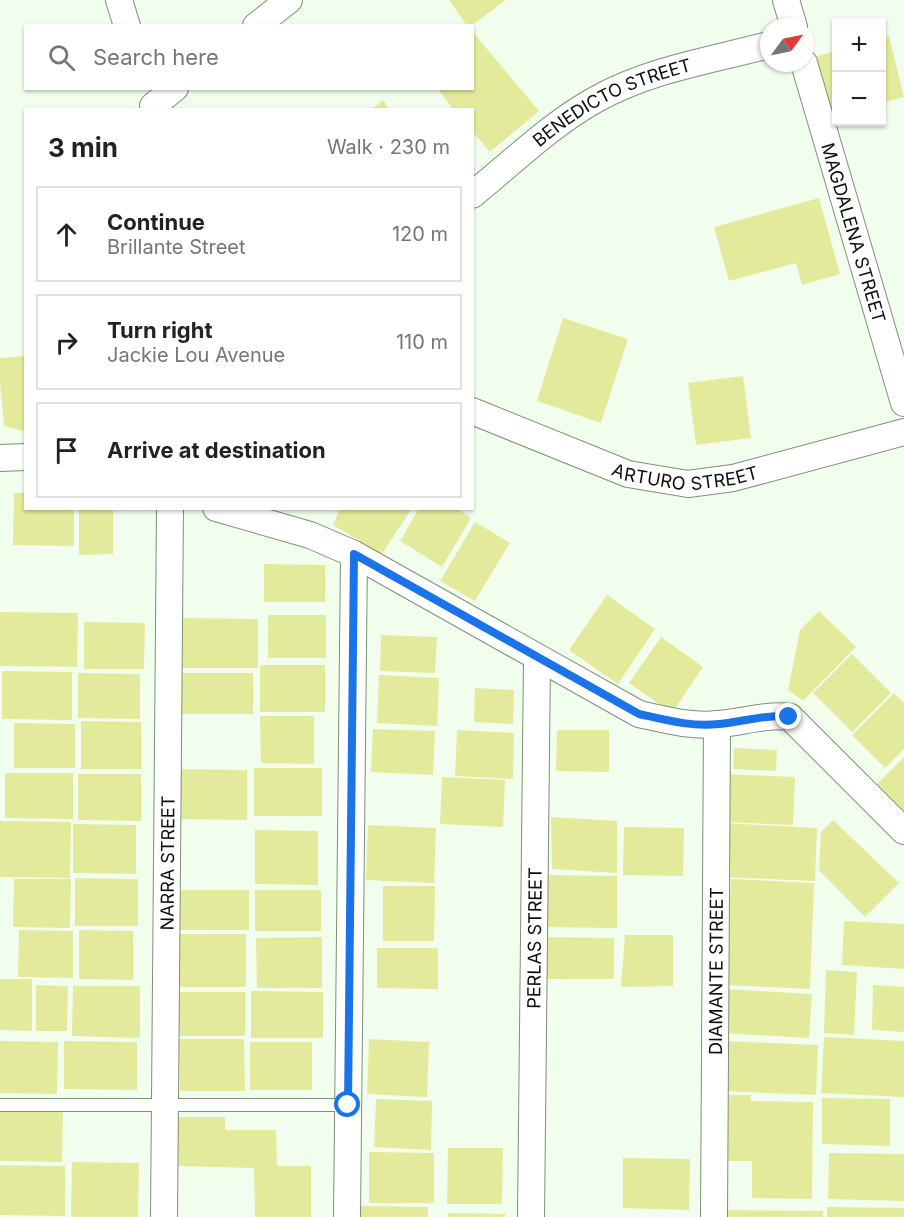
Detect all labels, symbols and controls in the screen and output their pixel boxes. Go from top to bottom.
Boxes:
north arrow [760,18,814,72]
map controls [832,18,886,126]
button: + [832,18,886,72]
search box [24,24,474,90]
icon: search [45,41,78,74]
text: Search here [93,44,219,70]
street label: BENEDICTO STREET [528,54,693,150]
button: − [832,72,886,126]
text: 3 min [48,132,118,163]
text: Walk · 230 m [327,135,450,159]
street label: MAGDALENA STREET [818,140,890,325]
text: Continue [107,209,205,235]
icon: ahead [50,218,83,251]
text: 120 m [392,222,448,246]
text: Brillante Street [107,235,246,259]
text: Turn right [107,317,213,343]
icon: right [50,326,83,359]
text: 110 m [396,330,448,354]
text: Jackie Lou Avenue [107,343,285,367]
icon: arrive [50,434,83,467]
text: Arrive at destination [107,437,326,463]
street label: ARTURO STREET [609,458,760,495]
route end [775,703,801,729]
street label: NARRA STREET [156,796,178,930]
street label: PERLAS STREET [523,867,545,1009]
street label: DIAMANTE STREET [704,887,727,1055]
route start [334,1091,360,1117]

